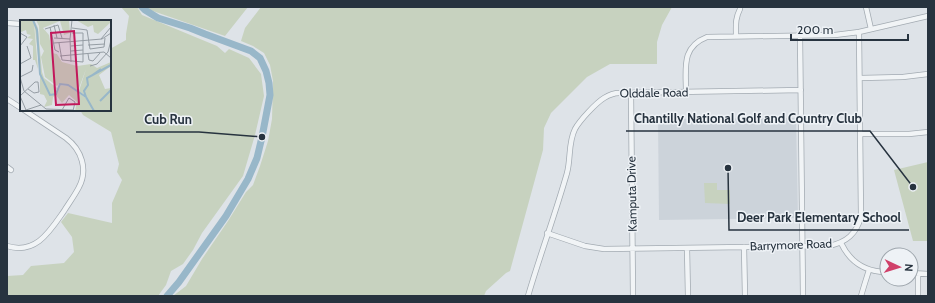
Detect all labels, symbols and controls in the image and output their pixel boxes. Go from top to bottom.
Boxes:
scale bar [791,16,908,42]
inset map [20,20,111,111]
text: 200 m [797,22,833,37]
street label: Olddale Road [620,84,688,101]
callout: Chantilly National Golf and Country Club [626,106,870,131]
callout: Cub Run [136,107,199,132]
text: Chantilly National Golf and Country Club [634,110,863,126]
text: Cub Run [144,111,192,127]
street label: Kamputa Drive [623,156,640,232]
callout: Deer Park Elementary School [729,205,909,230]
text: Deer Park Elementary School [737,209,902,225]
street label: Barrymore Road [750,236,832,253]
north arrow [879,247,919,287]
text: N [902,263,916,272]

